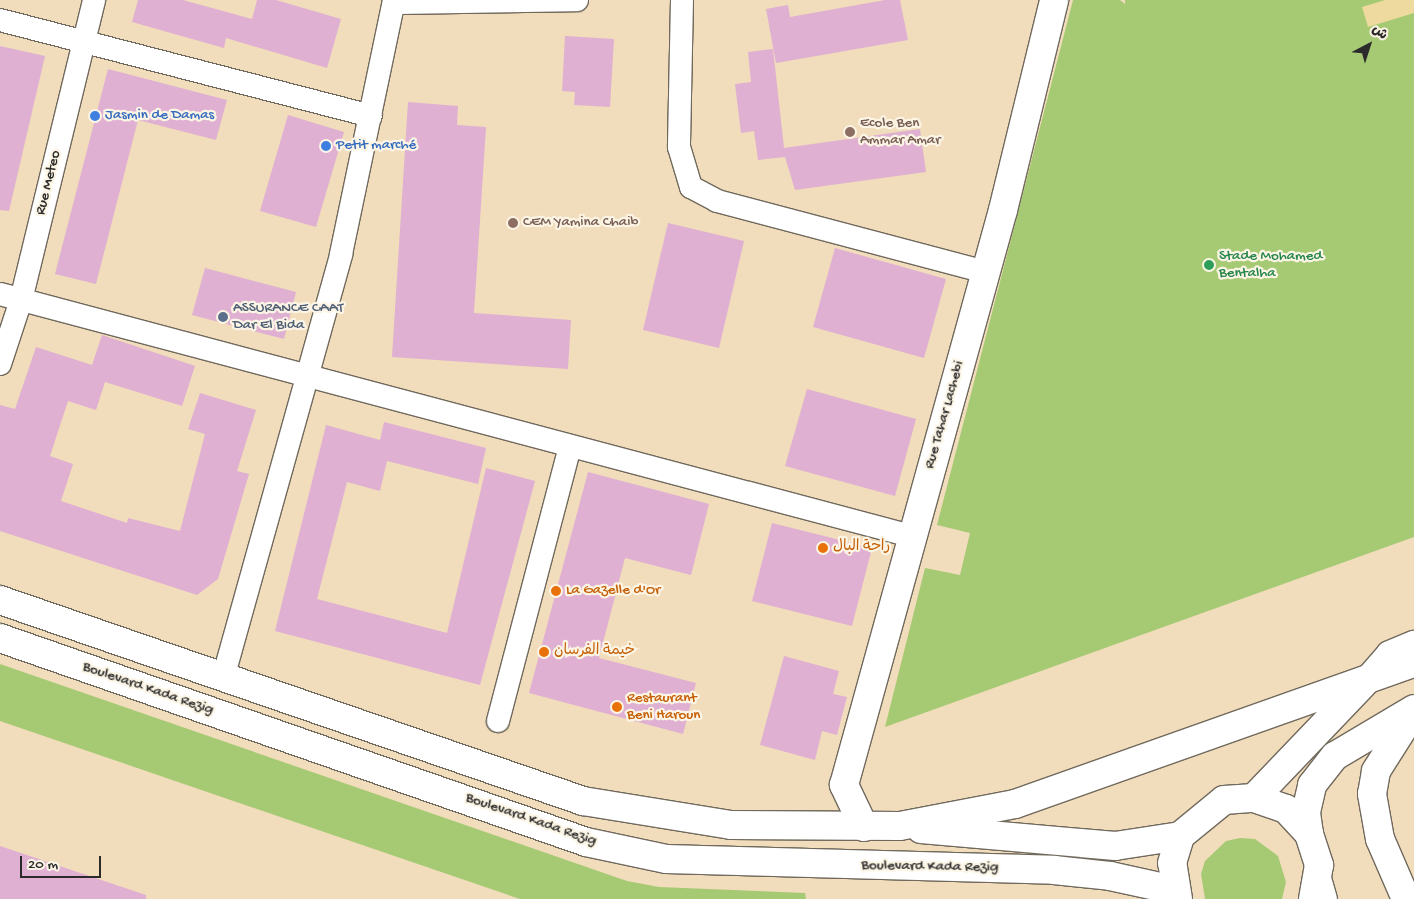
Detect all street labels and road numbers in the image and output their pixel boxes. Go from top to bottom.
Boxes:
street label: Rue Meteo [32,149,66,217]
street label: Rue Tahar Lachebi [921,359,969,471]
street label: Boulevard Kada Rezig [80,658,216,720]
street label: Boulevard Kada Rezig [463,789,599,851]
street label: Boulevard Kada Rezig [861,857,999,877]

